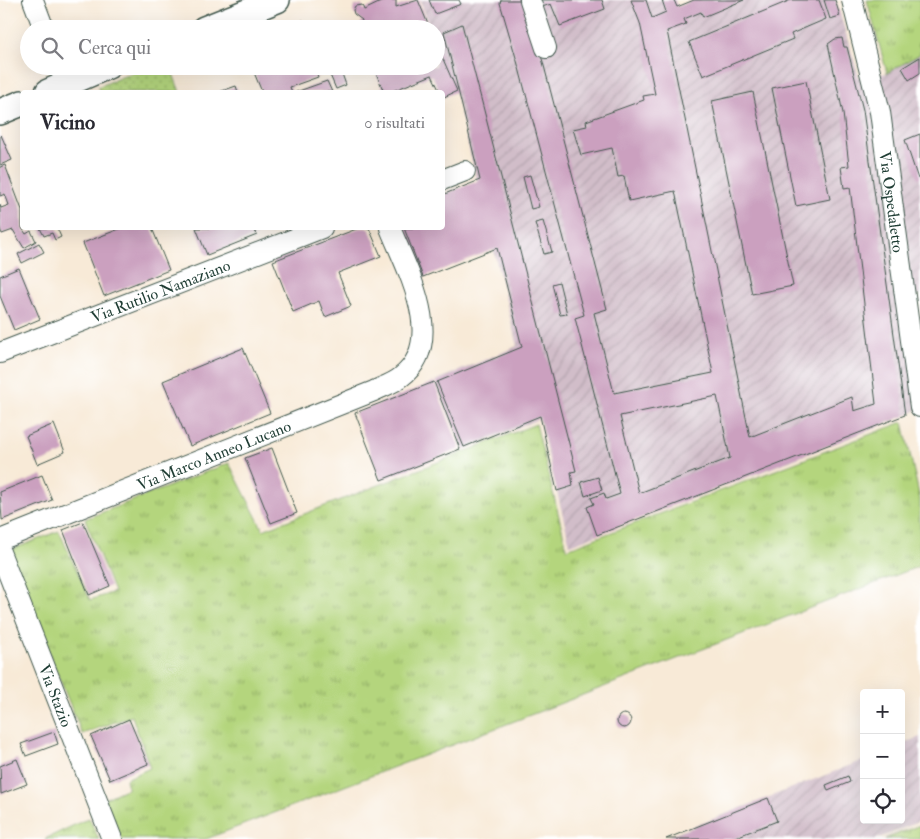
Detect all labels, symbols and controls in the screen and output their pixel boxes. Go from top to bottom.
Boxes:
search box [20,20,445,75]
icon: search [38,34,66,62]
text: Cerca qui [78,36,151,60]
text: Vicino [40,109,95,136]
text: 0 risultati [364,113,425,133]
street label: Via Ospedaletto [874,150,908,254]
street label: Via Rutilio Namaziano [88,256,234,328]
street label: Via Marco Anneo Lucano [134,416,294,495]
street label: Via Stazio [34,662,76,730]
map controls [860,689,905,824]
button: + [860,689,905,734]
button: − [860,734,905,779]
button: locate [860,779,905,824]

